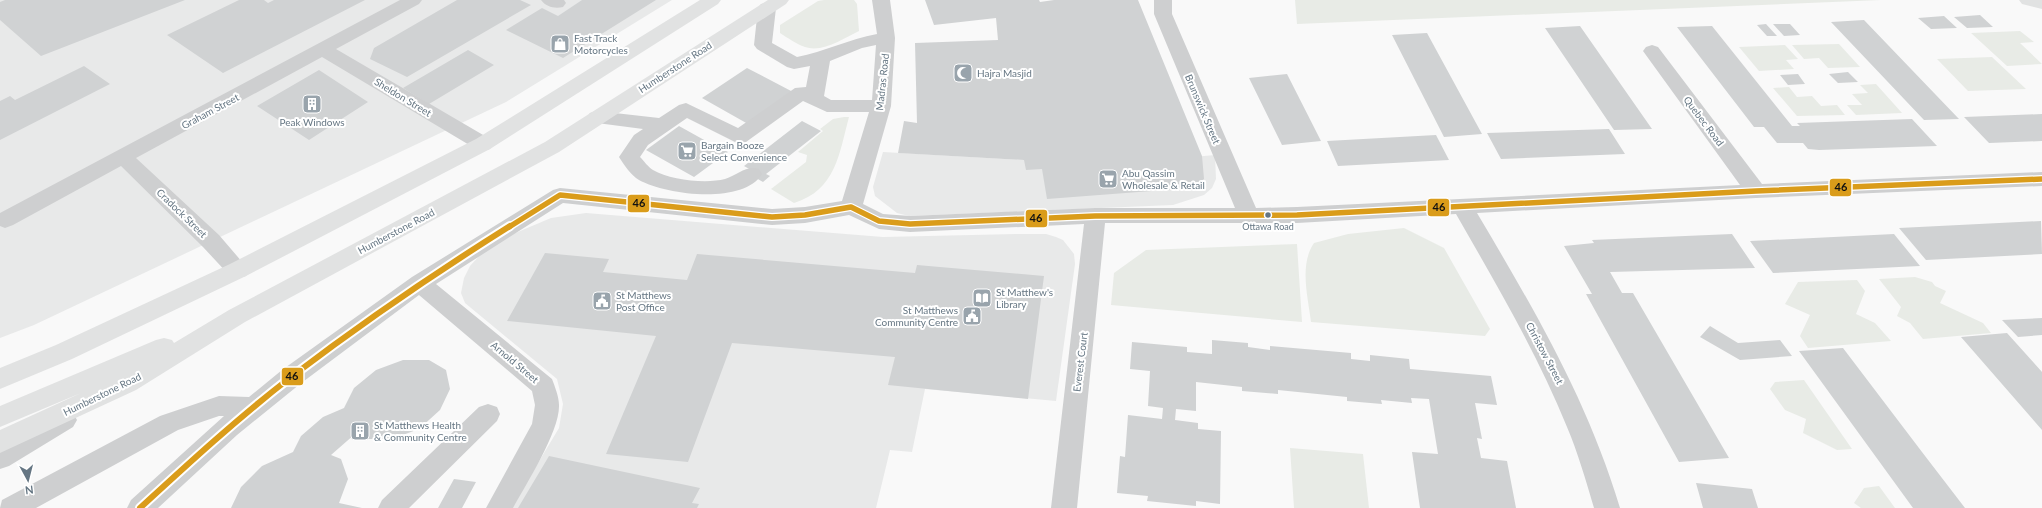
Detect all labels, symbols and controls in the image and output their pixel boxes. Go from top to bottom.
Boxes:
place label: Fast Track Motorcycles [574,32,628,56]
shop icon: Fast Track Motorcycles [549,33,571,55]
street label: Humberstone Road [636,39,714,95]
street label: Madras Road [873,53,891,111]
mosque icon: Hajra Masjid [952,62,974,84]
place label: Hajra Masjid [977,67,1032,79]
street label: Brunswick Street [1183,72,1223,146]
street label: Sheldon Street [372,75,434,119]
street label: Graham Street [179,91,241,131]
building icon: Peak Windows [301,93,323,115]
street label: Quebec Road [1681,94,1727,148]
place label: Peak Windows [279,116,345,128]
place label: Bargain Booze Select Convenience [701,139,787,163]
supermarket icon: Bargain Booze Select Convenience [676,140,698,162]
place label: Abu Qassim Wholesale & Retail [1122,167,1205,191]
supermarket icon: Abu Qassim Wholesale & Retail [1097,168,1119,190]
line badge: 46 [1829,178,1852,197]
text: 46 [1835,180,1848,193]
street label: Cradock Street [154,186,210,240]
line badge: 46 [627,194,650,213]
text: 46 [633,196,646,209]
line badge: 46 [1427,198,1450,217]
text: 46 [1433,200,1446,213]
street label: Humberstone Road [356,206,436,256]
line badge: 46 [1025,209,1048,228]
marker: Ottawa Road [1263,210,1273,220]
text: 46 [1030,211,1043,224]
place label: Ottawa Road [1242,221,1294,232]
place label: St Matthew's Library [996,286,1053,310]
library icon: St Matthew's Library [971,287,993,309]
place label: St Matthews Post Office [616,289,671,313]
public building icon: St Matthews Post Office [591,290,613,312]
place label: St Matthews Community Centre [875,304,958,328]
public building icon: St Matthews Community Centre [961,305,983,327]
street label: Christow Street [1524,320,1567,386]
street label: Everest Court [1070,331,1090,393]
street label: Arnold Street [489,339,542,386]
line badge: 46 [281,367,304,386]
text: 46 [286,369,299,382]
street label: Humberstone Road [61,370,143,418]
place label: St Matthews Health & Community Centre [374,419,467,443]
building icon: St Matthews Health & Community Centre [349,420,371,442]
north arrow [8,460,48,500]
text: N [24,483,34,497]

